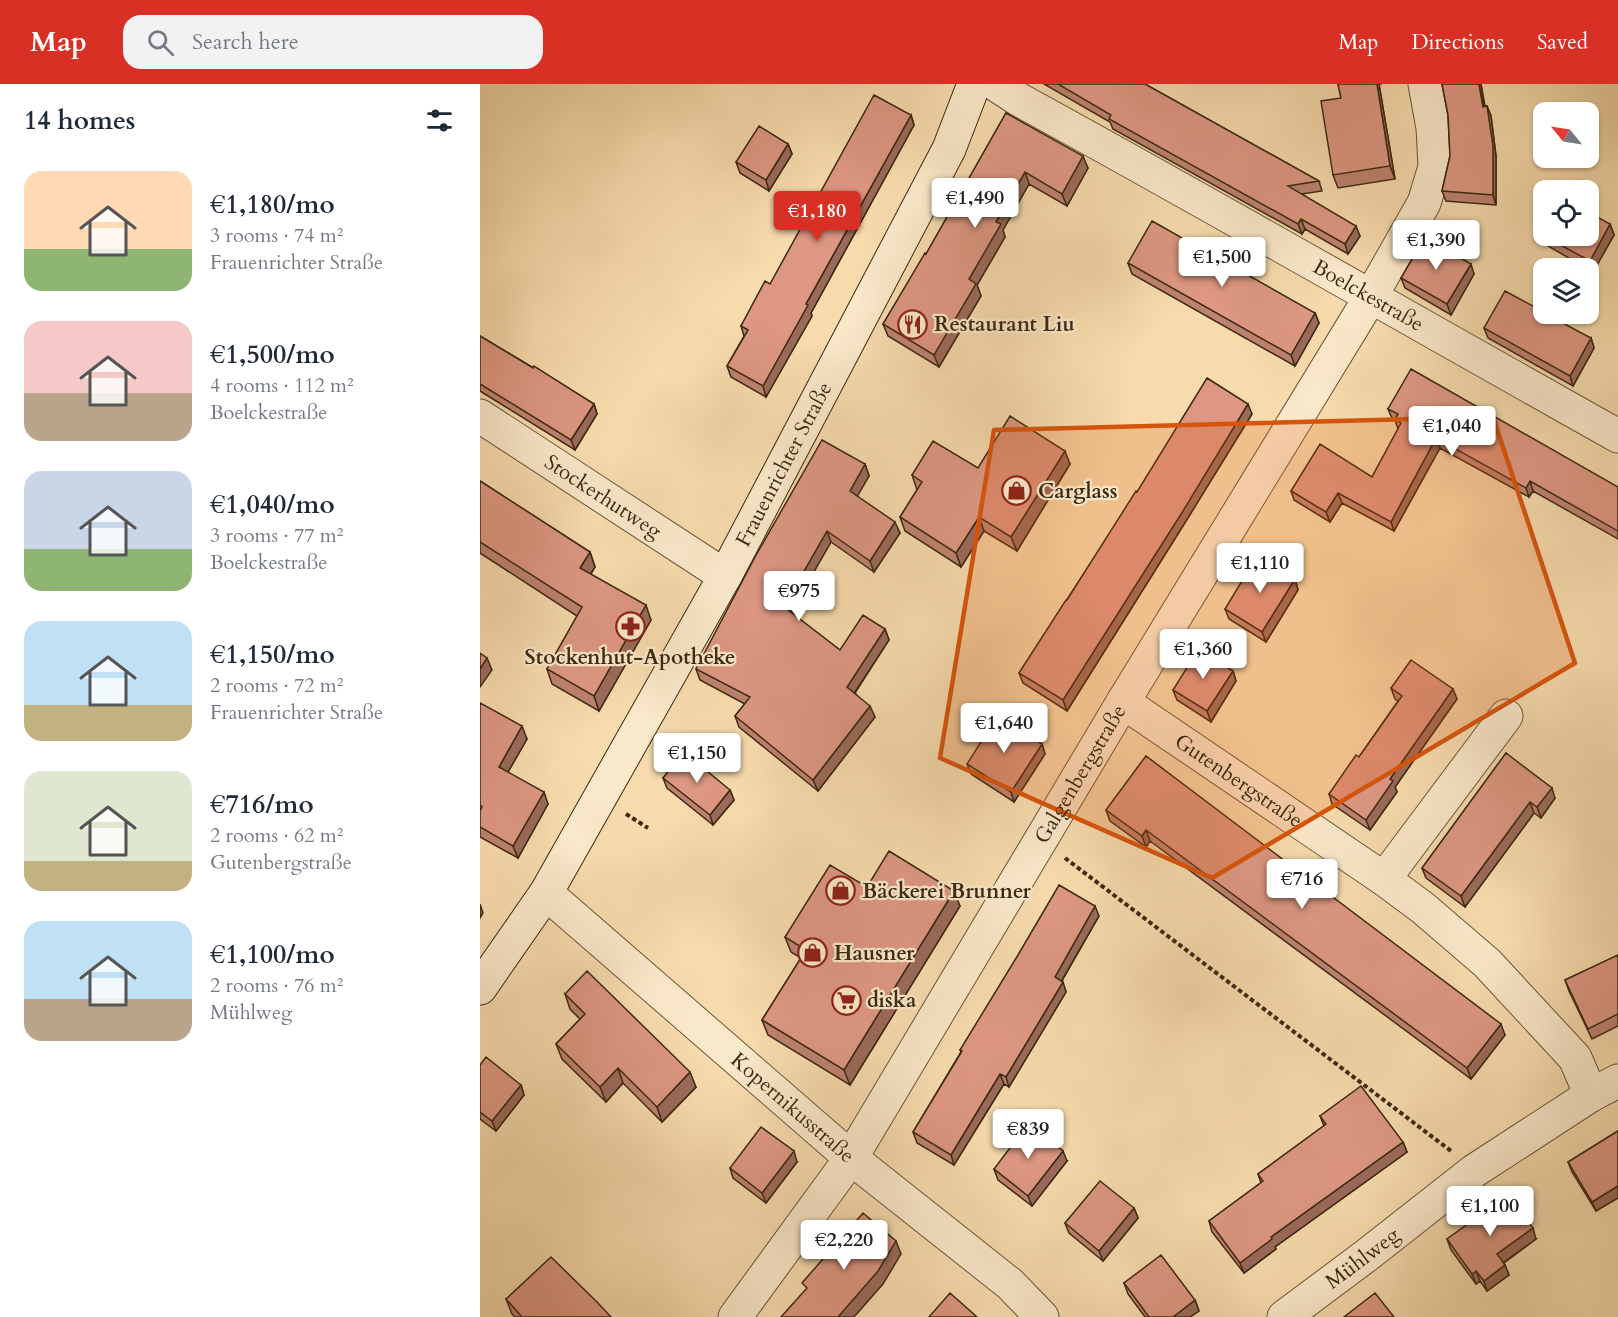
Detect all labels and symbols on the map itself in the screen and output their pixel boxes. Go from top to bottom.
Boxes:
north arrow [1533,102,1599,168]
pin: €1,490 [926,178,1024,229]
pin: €1,180 [768,191,866,242]
pin: €1,390 [1387,220,1485,271]
pin: €1,500 [1173,237,1271,288]
street label: Boelckestraße [1307,252,1429,339]
restaurant icon: Restaurant Liu [897,308,929,340]
place label: Restaurant Liu [934,310,1075,339]
street label: Frauenrichter Straße [729,377,839,552]
pin: €1,040 [1403,406,1501,457]
street label: Stockerhutweg [539,448,667,546]
shop icon: Carglass [1001,475,1033,507]
place label: Carglass [1038,477,1118,506]
pin: €1,110 [1211,543,1309,594]
pin: €975 [763,571,835,622]
pharmacy icon: Stockenhut-Apotheke [614,610,646,642]
pin: €1,360 [1154,629,1252,680]
place label: Stockenhut-Apotheke [525,643,735,672]
street label: Galgenbergstraße [1028,699,1133,849]
pin: €1,640 [955,703,1053,754]
street label: Gutenbergstraße [1169,727,1308,835]
pin: €1,150 [648,733,746,784]
pin: €716 [1266,859,1338,910]
shop icon: Bäckerei Brunner [825,875,857,907]
place label: Bäckerei Brunner [862,877,1031,906]
shop icon: Hausner [797,937,829,969]
place label: Hausner [834,939,915,968]
supermarket icon: diska [830,984,862,1016]
place label: diska [867,986,917,1015]
street label: Kopernikusstraße [724,1046,861,1170]
pin: €839 [992,1109,1064,1160]
pin: €1,100 [1441,1186,1539,1237]
pin: €2,220 [795,1220,893,1271]
street label: Mühlweg [1320,1221,1406,1296]

